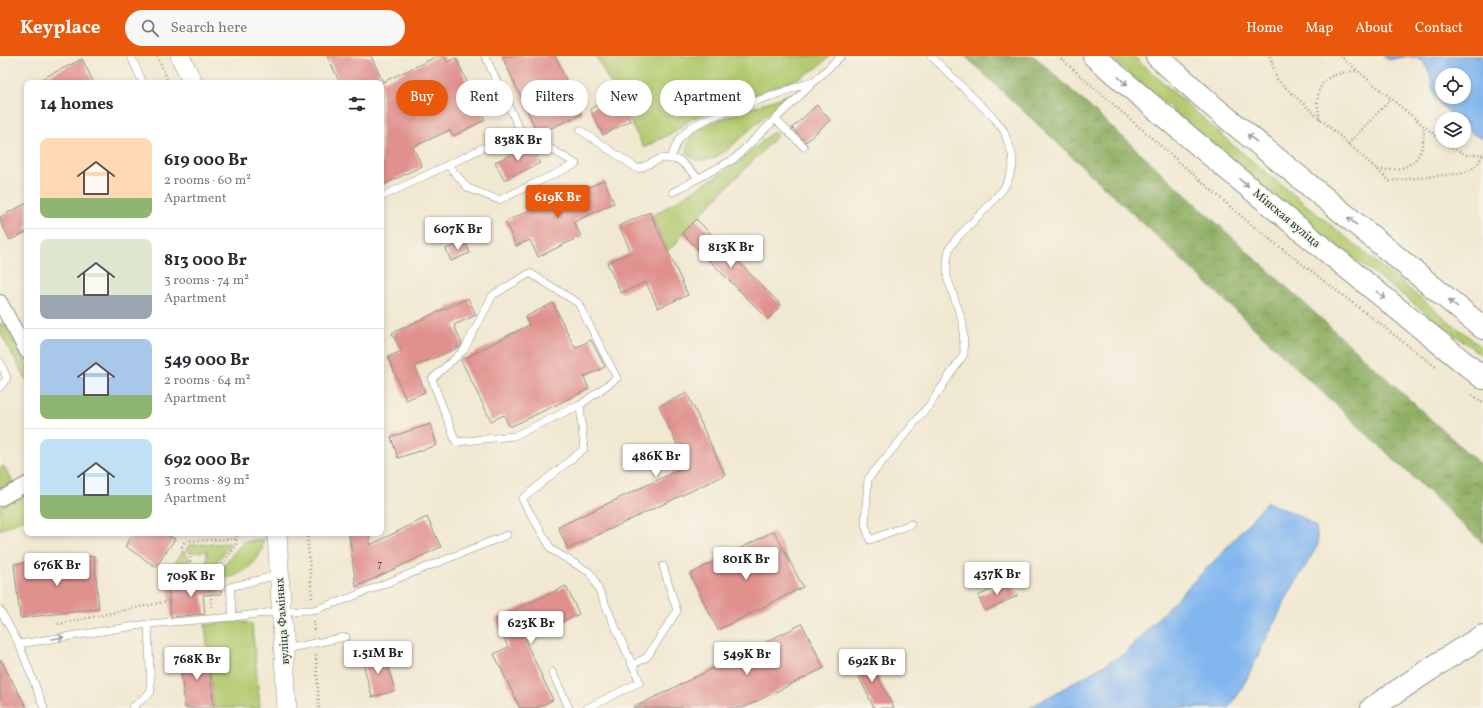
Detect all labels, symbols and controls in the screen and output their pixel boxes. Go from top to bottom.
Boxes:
search box [125,10,405,46]
text: Keyplace [20,15,101,41]
icon: search [139,17,161,39]
text: Search here [171,18,247,39]
text: Home [1246,19,1283,38]
text: Map [1305,19,1333,38]
text: About [1355,19,1393,38]
text: Contact [1415,19,1463,38]
map controls [1435,68,1471,148]
button: locate [1435,68,1471,104]
one-way arrow [1118,77,1128,86]
chip: Buy [396,80,448,116]
chip: Rent [456,80,513,116]
chip: Filters [521,80,588,116]
chip: New [596,80,652,116]
chip: Apartment [660,80,755,116]
text: 14 homes [40,93,114,116]
icon: filters [346,93,368,115]
button: layers [1435,112,1471,148]
pin: 838K Br [481,128,555,162]
text: 838K Br [494,132,542,150]
one-way arrow [1247,134,1258,143]
text: 619 000 Br [164,149,248,172]
icon: home [72,154,120,202]
text: 2 rooms · 60 m² [164,172,251,190]
one-way arrow [1239,178,1250,187]
pin: 619K Br [521,185,595,219]
street label: Мінская вуліца [1249,186,1324,252]
text: 619K Br [535,189,581,207]
text: Apartment [164,190,227,208]
pin: 607K Br [421,217,495,251]
one-way arrow [1347,217,1358,226]
text: 607K Br [434,221,482,239]
pin: 813K Br [694,235,768,269]
text: 813K Br [708,239,754,257]
text: 813 000 Br [164,249,247,272]
icon: home [72,255,120,303]
text: 3 rooms · 74 m² [164,272,249,290]
text: Apartment [164,290,227,308]
one-way arrow [1375,291,1386,299]
one-way arrow [1447,300,1458,308]
text: 549 000 Br [164,349,249,372]
icon: home [72,355,120,403]
text: 2 rooms · 64 m² [164,372,251,390]
text: Apartment [164,390,227,408]
pin: 486K Br [619,444,693,478]
text: 486K Br [632,448,680,466]
text: 692 000 Br [164,449,250,472]
icon: home [72,455,120,503]
text: 3 rooms · 89 m² [164,472,250,490]
text: Apartment [164,490,227,508]
pin: 801K Br [709,547,783,581]
text: 801K Br [722,551,770,569]
pin: 676K Br [20,553,94,587]
text: 676K Br [33,557,81,575]
house number: 7 [378,557,383,571]
pin: 437K Br [960,562,1034,596]
pin: 709K Br [154,564,228,598]
text: 437K Br [973,566,1021,584]
text: 709K Br [167,568,215,586]
street label: вуліца Фаміных [272,577,294,665]
pin: 623K Br [494,611,568,645]
text: 623K Br [507,615,555,633]
one-way arrow [51,634,64,642]
pin: 1.51M Br [337,641,419,675]
pin: 549K Br [710,642,784,676]
text: 1.51M Br [353,645,403,663]
text: 549K Br [723,646,771,664]
pin: 768K Br [160,647,234,681]
pin: 692K Br [835,649,909,683]
text: 768K Br [173,651,221,669]
text: 692K Br [848,653,896,671]

